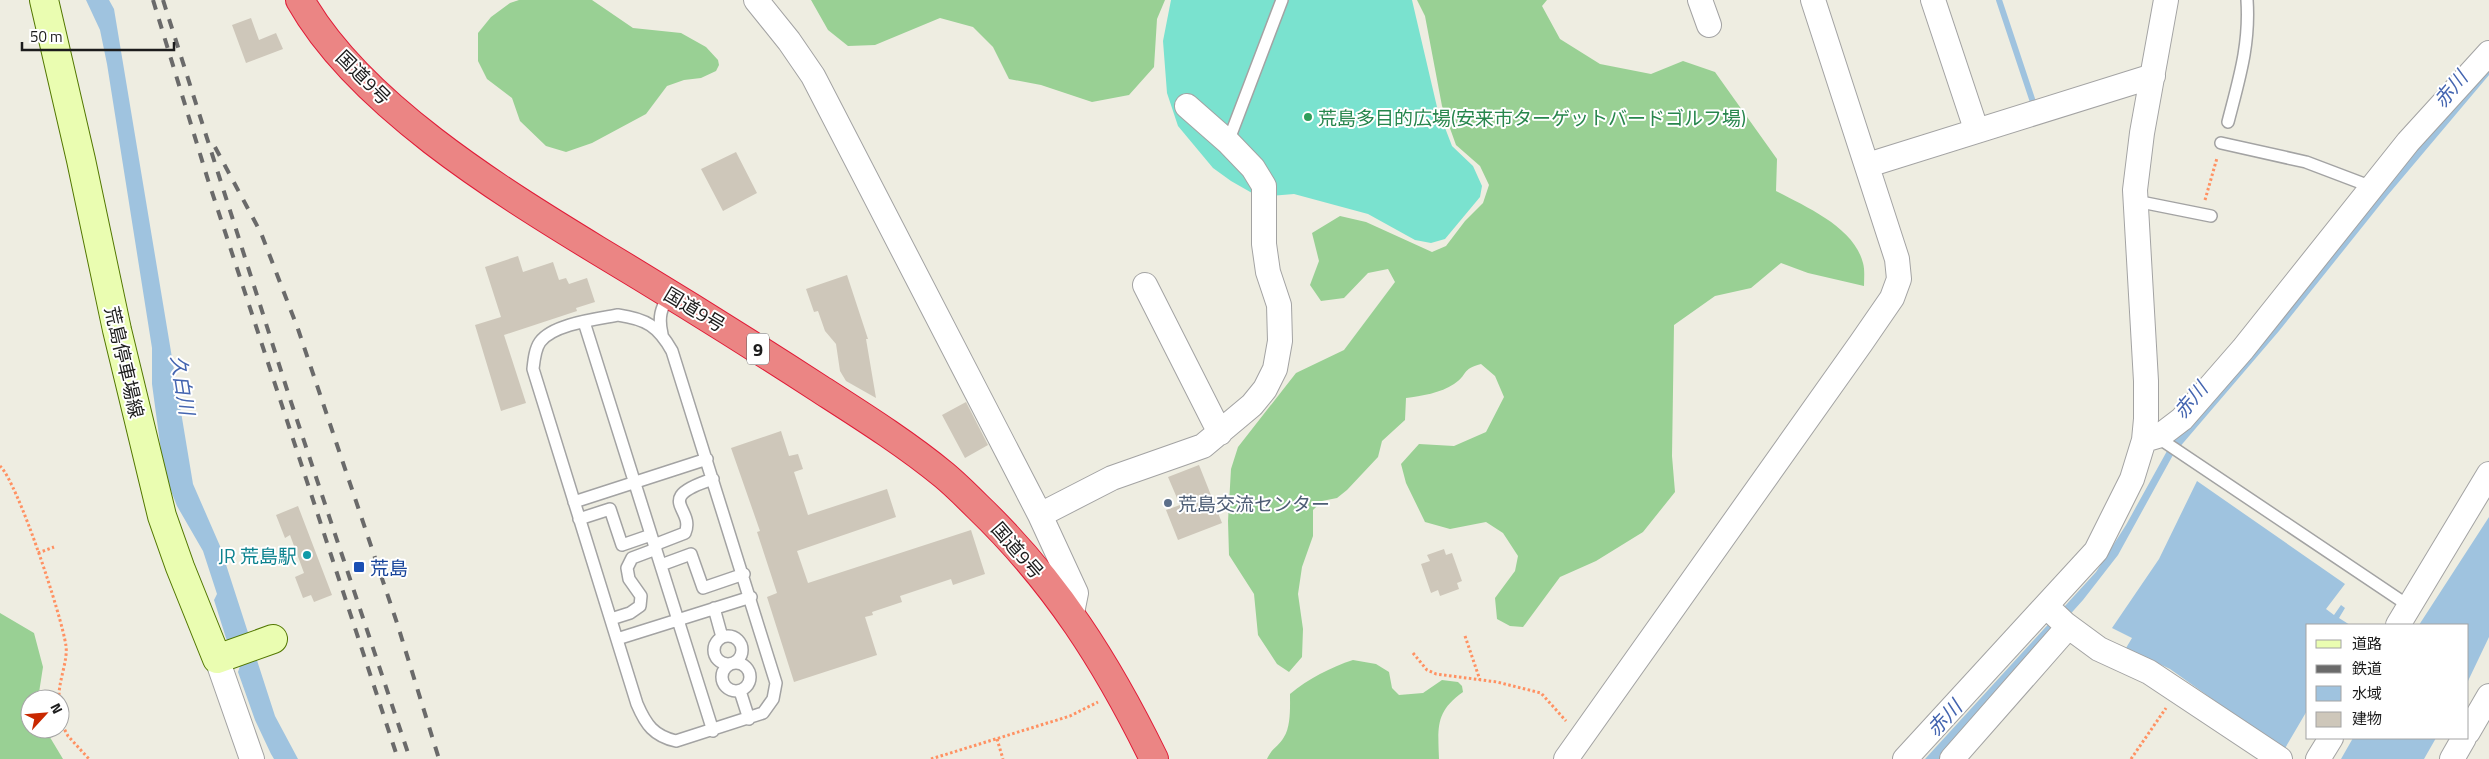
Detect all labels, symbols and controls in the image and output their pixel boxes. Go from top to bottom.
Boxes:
scale bar [22,20,175,52]
text: 50 m [30,25,63,48]
street label: 国道9号 [330,43,398,111]
water label: 赤川 [2425,62,2476,114]
place label: 荒島多目的広場(安来市ターゲットバードゴルフ場) [1318,103,1746,132]
marker: 荒島多目的広場(安来市ターゲットバードゴルフ場) [1302,111,1314,123]
street label: 国道9号 [659,279,731,339]
street label: 荒島停車場線 [98,303,152,421]
road number: 9 [747,334,769,364]
water label: 久白川 [163,353,203,419]
water label: 赤川 [2165,373,2216,425]
place label: 荒島交流センター [1178,489,1330,518]
marker: 荒島交流センター [1162,497,1174,509]
street label: 国道9号 [985,515,1051,585]
place label: JR 荒島駅 [219,541,297,570]
marker: JR 荒島駅 [301,549,313,561]
place label: 荒島 [370,553,408,582]
marker: 荒島 [352,560,366,574]
legend [2306,624,2469,739]
text: 道路 [2352,632,2382,655]
text: 鉄道 [2352,657,2382,680]
text: 水域 [2352,682,2382,705]
north arrow [20,689,70,739]
water label: 赤川 [1919,691,1970,743]
text: N [46,699,69,717]
text: 建物 [2352,707,2382,730]

